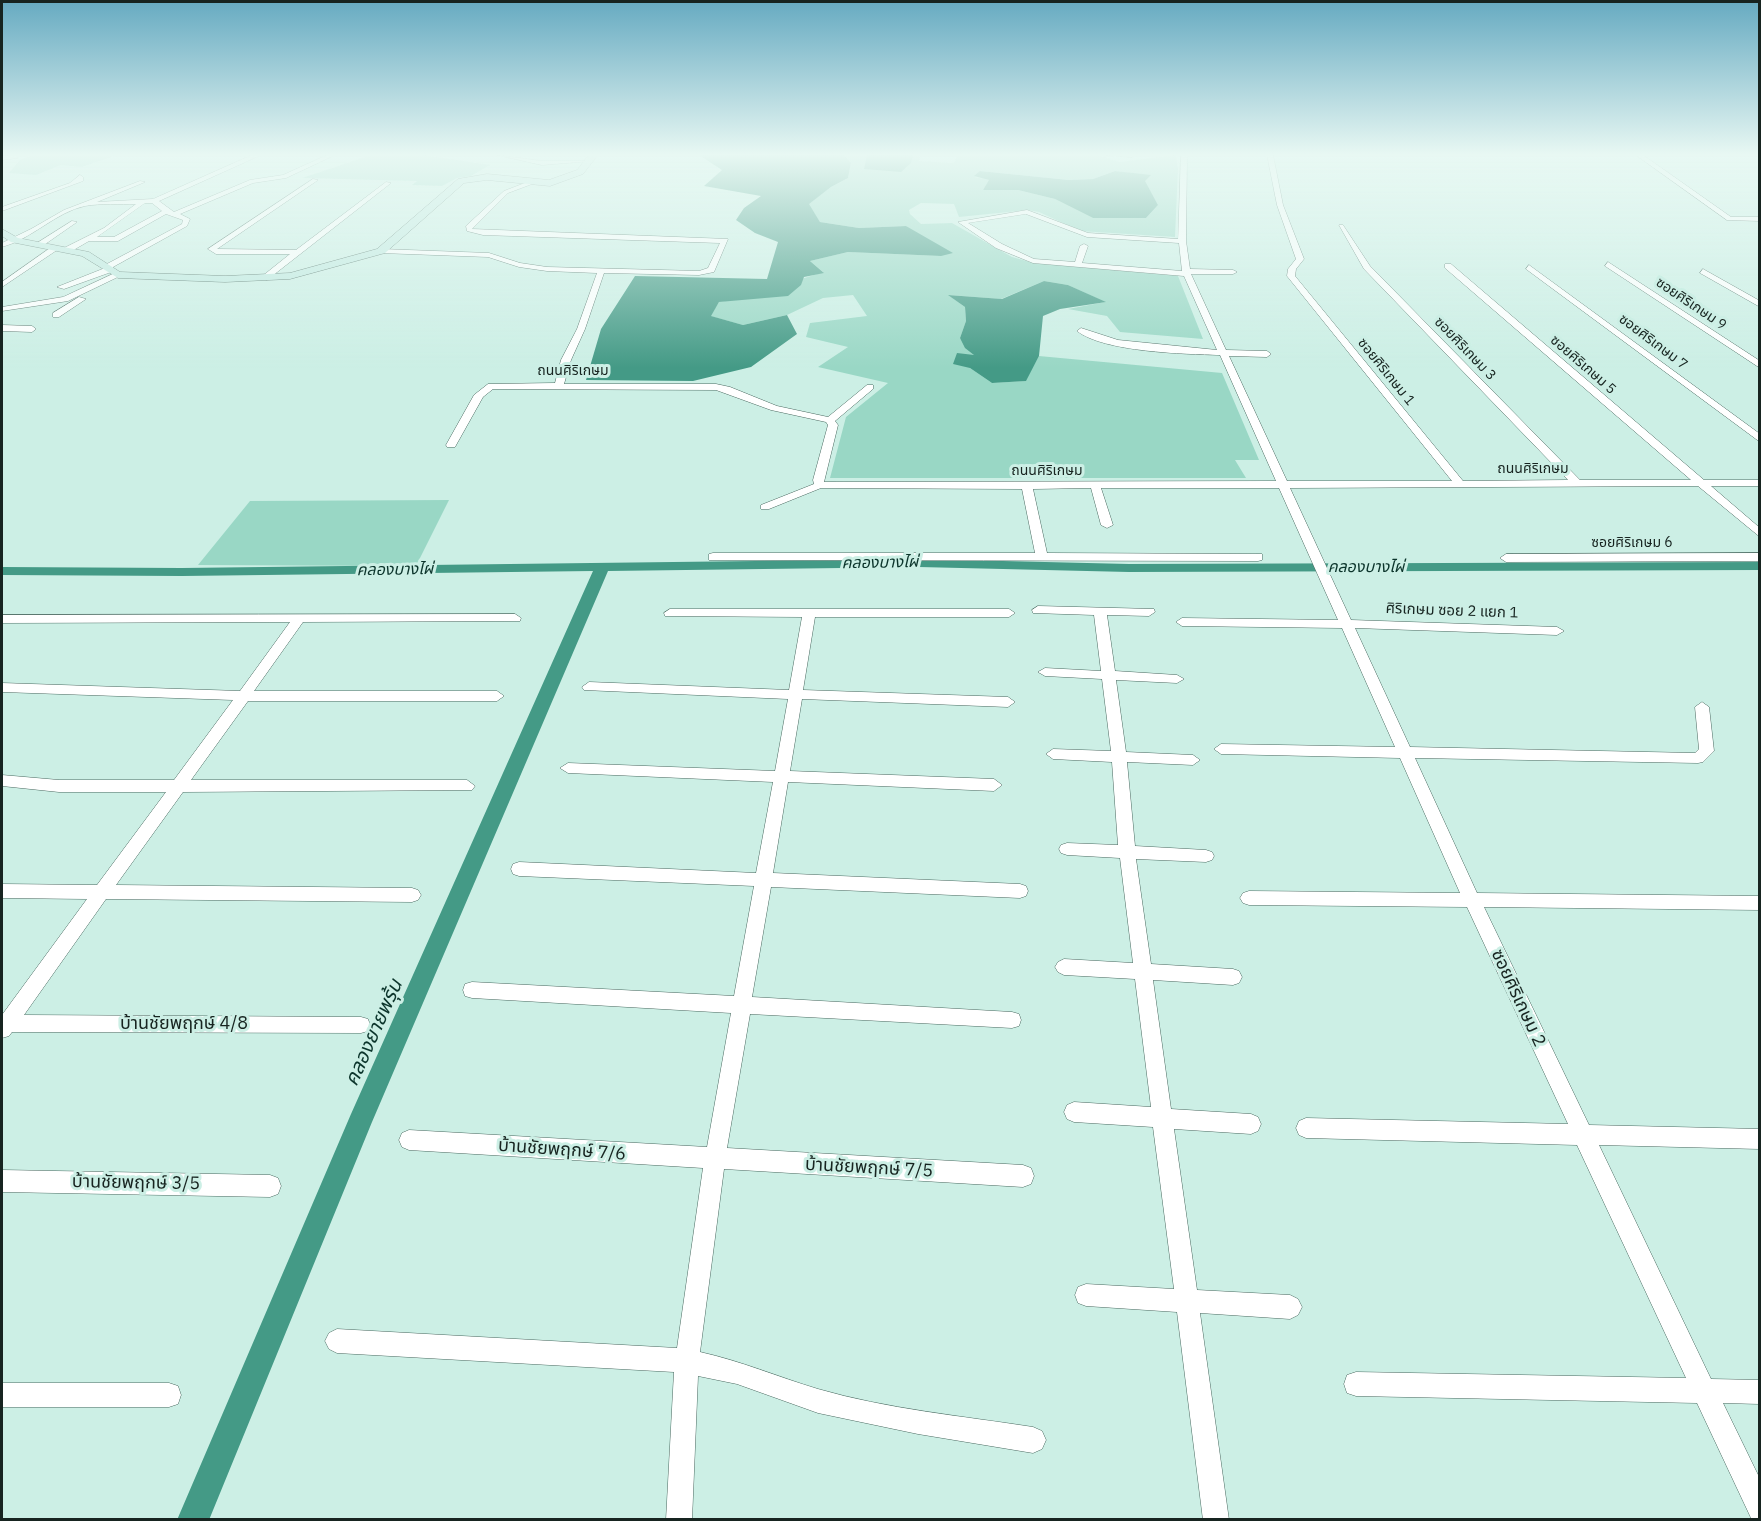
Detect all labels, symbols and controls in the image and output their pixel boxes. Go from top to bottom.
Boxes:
street label: ซอยศิริเกษม 9 [1652,274,1730,334]
street label: ซอยศิริเกษม 7 [1615,311,1691,373]
street label: ซอยศิริเกษม 3 [1431,314,1499,384]
street label: ซอยศิริเกษม 5 [1547,332,1619,398]
street label: ซอยศิริเกษม 1 [1354,335,1418,409]
street label: ถนนศิริเกษม [537,363,609,379]
street label: ถนนศิริเกษม [1497,461,1569,477]
street label: ถนนศิริเกษม [1011,463,1083,479]
street label: ซอยศิริเกษม 6 [1591,535,1673,551]
water label: คลองบางไผ่ [841,553,919,573]
water label: คลองบางไผ่ [1328,557,1404,577]
water label: คลองบางไผ่ [356,560,434,580]
street label: ศิริเกษม ซอย 2 แยก 1 [1385,600,1519,622]
street label: ซอยศิริเกษม 2 [1486,946,1550,1050]
water label: คลองยายพรุ้น [340,976,408,1090]
street label: บ้านชัยพฤกษ์ 4/8 [120,1013,248,1035]
street label: บ้านชัยพฤกษ์ 7/6 [497,1135,627,1165]
street label: บ้านชัยพฤกษ์ 7/5 [804,1154,934,1182]
street label: บ้านชัยพฤกษ์ 3/5 [72,1171,200,1195]

